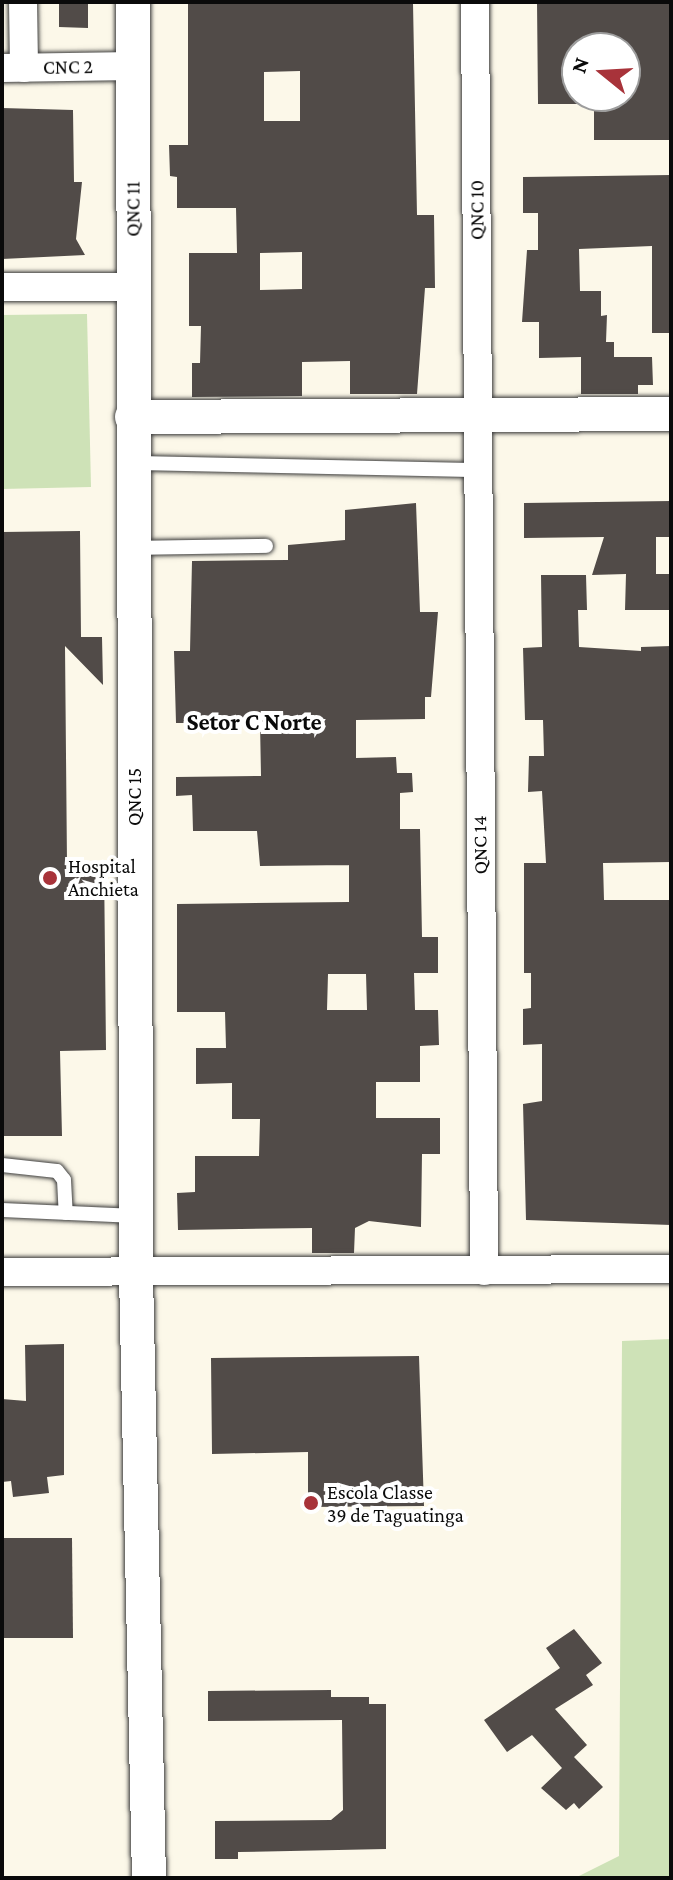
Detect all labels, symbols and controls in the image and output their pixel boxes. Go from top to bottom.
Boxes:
north arrow [561,32,641,112]
text: N [565,54,594,76]
street label: CNC 2 [43,55,93,79]
street label: QNC 10 [465,180,489,240]
street label: QNC 11 [121,181,145,237]
district label: Setor C Norte [186,708,322,736]
street label: QNC 15 [122,768,146,826]
street label: QNC 14 [467,815,493,875]
place label: Hospital Anchieta [68,854,139,901]
marker: Hospital Anchieta [39,867,61,889]
place label: Escola Classe 39 de Taguatinga [327,1480,464,1527]
marker: Escola Classe 39 de Taguatinga [302,1494,320,1512]

